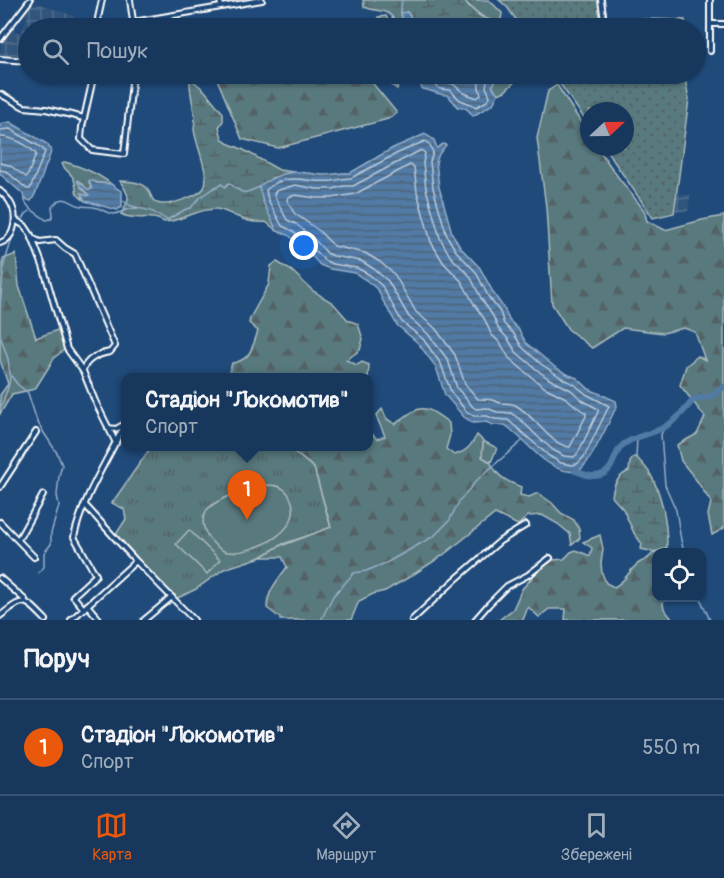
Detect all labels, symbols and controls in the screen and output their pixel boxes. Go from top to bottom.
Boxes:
search box [18,18,706,84]
icon: search [39,35,72,68]
text: Пошук [87,37,148,65]
north arrow [580,102,634,156]
your location [289,231,318,260]
popup [121,373,373,451]
text: Стадіон "Локомотив" [145,386,349,414]
text: Спорт [145,414,198,439]
pin: 1 [228,470,266,520]
map controls [652,548,706,602]
button: locate [652,548,706,602]
text: Поруч [24,643,90,675]
text: Стадіон "Локомотив" [81,721,285,749]
text: 1 [40,735,47,760]
text: 550 m [643,735,700,760]
text: Спорт [81,749,134,774]
tab: Карта [92,809,132,865]
tab: Маршрут [316,809,376,865]
tab: Збережені [561,809,632,865]

